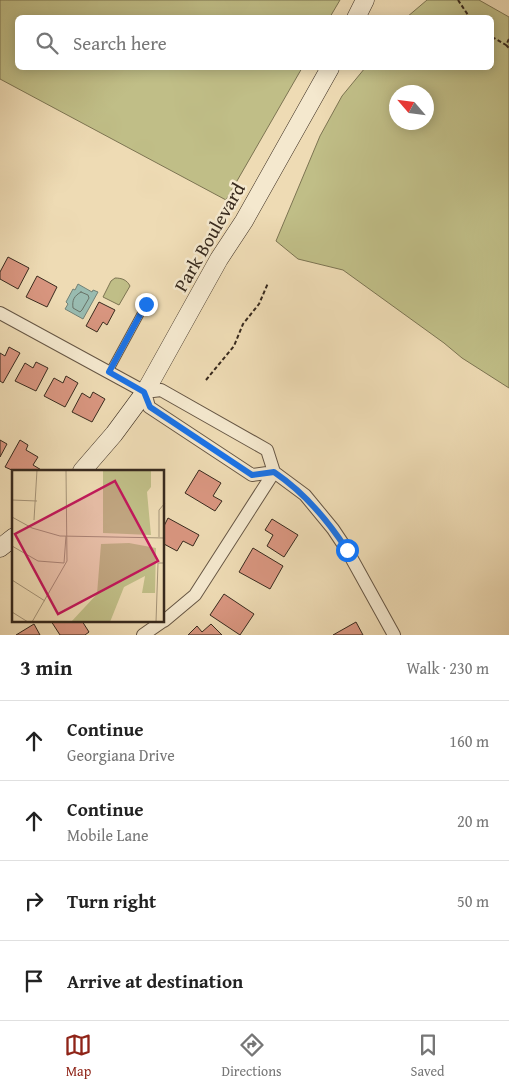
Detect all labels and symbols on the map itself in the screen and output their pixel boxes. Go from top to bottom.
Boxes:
north arrow [389,85,434,130]
street label: Park Boulevard [166,177,252,297]
route end [135,293,158,316]
inset map [12,470,165,622]
route start [336,539,359,562]

